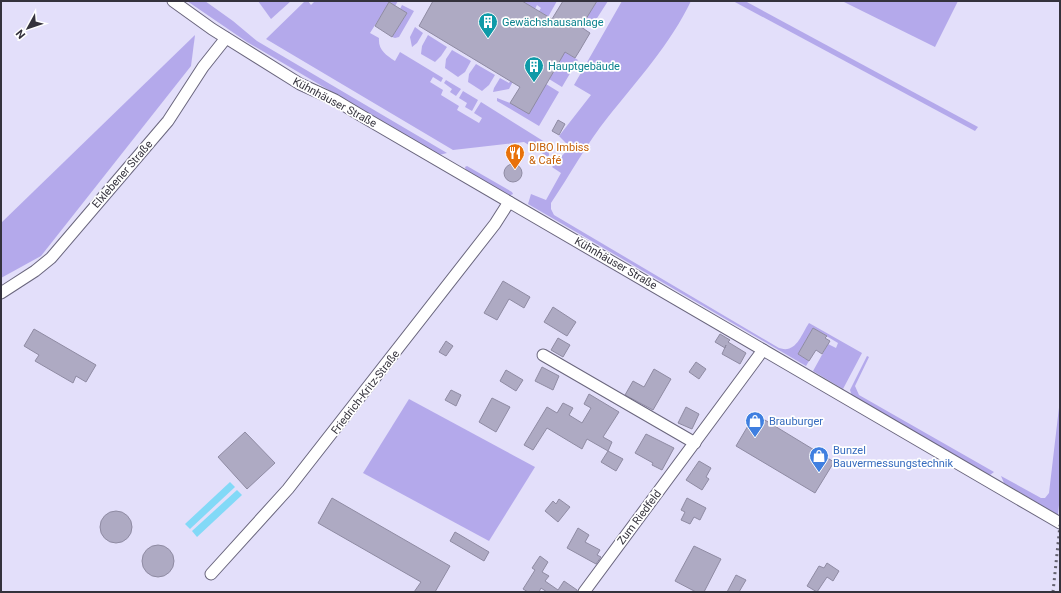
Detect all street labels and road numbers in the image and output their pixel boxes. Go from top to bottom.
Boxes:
street label: Kühnhäuser Straße [291,75,379,130]
street label: Elxlebener Straße [89,138,155,211]
street label: Kühnhäuser Straße [572,235,659,292]
street label: Friedrich-Kritz-Straße [329,348,402,437]
street label: Zum Riedfeld [615,488,664,547]

